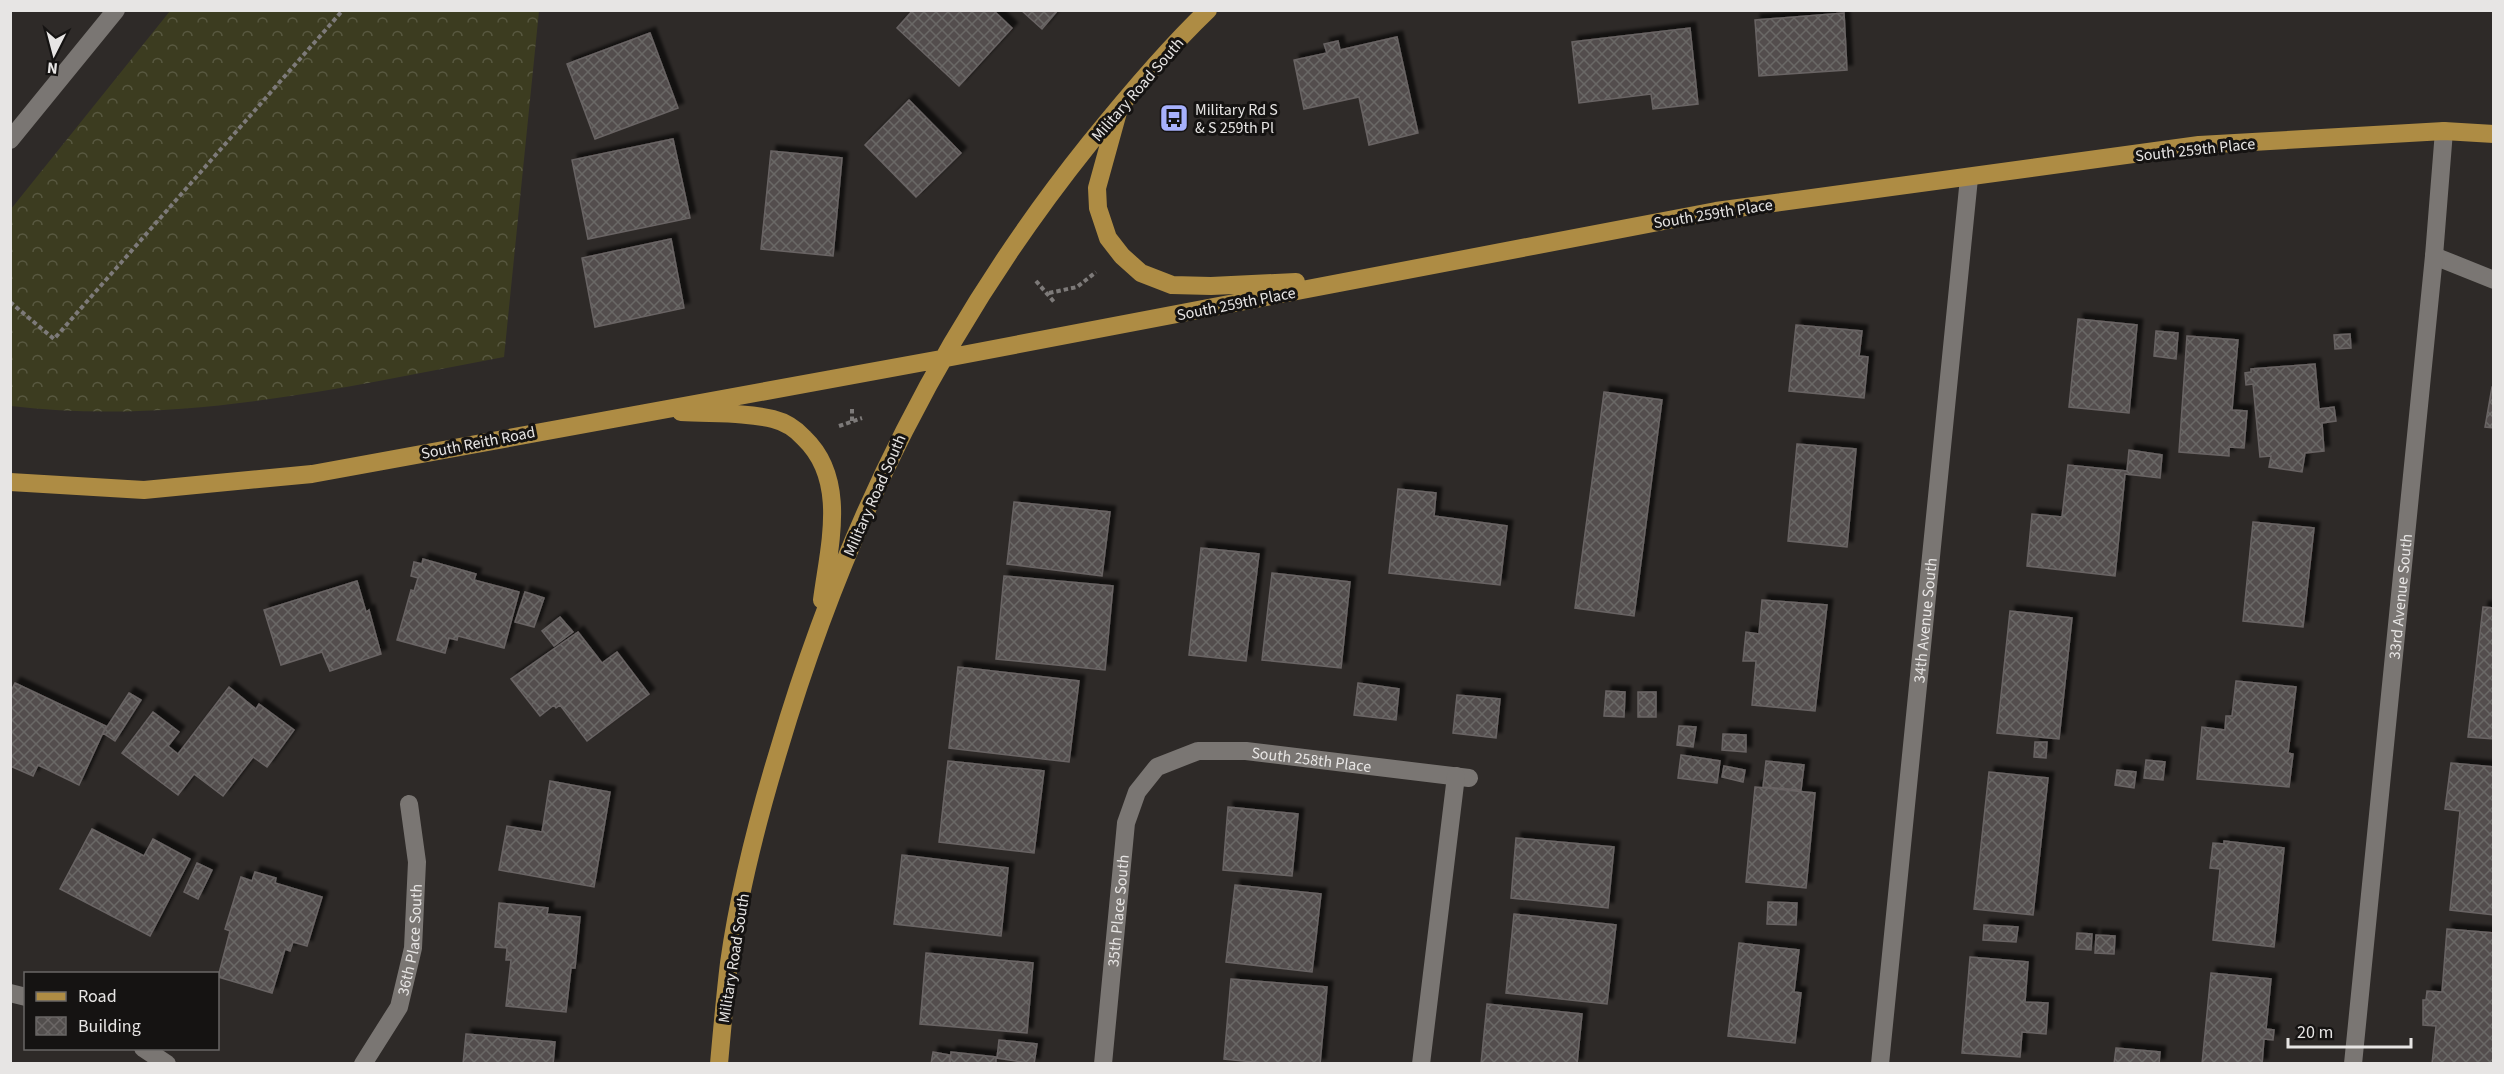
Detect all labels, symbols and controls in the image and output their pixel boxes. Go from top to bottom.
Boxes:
north arrow [24,24,84,84]
street label: Military Road South [1087,33,1189,146]
text: N [46,56,59,79]
place label: Military Rd S & S 259th Pl [1195,99,1278,139]
bus stop icon: Military Rd S & S 259th Pl [1158,102,1190,134]
street label: South 259th Place [2134,133,2256,167]
street label: South 259th Place [1652,194,1774,234]
street label: South 259th Place [1175,282,1297,326]
street label: South Reith Road [419,421,537,465]
street label: Military Road South [838,431,912,560]
street label: 33rd Avenue South [2384,533,2418,660]
street label: 34th Avenue South [1908,557,1943,684]
street label: South 258th Place [1250,742,1373,778]
street label: 35th Place South [1102,854,1135,968]
street label: 36th Place South [392,883,428,998]
street label: Military Road South [713,892,755,1025]
legend [24,972,219,1050]
text: Road [78,984,117,1009]
scale bar [2288,1011,2411,1049]
text: Building [78,1014,141,1039]
text: 20 m [2297,1020,2333,1045]

